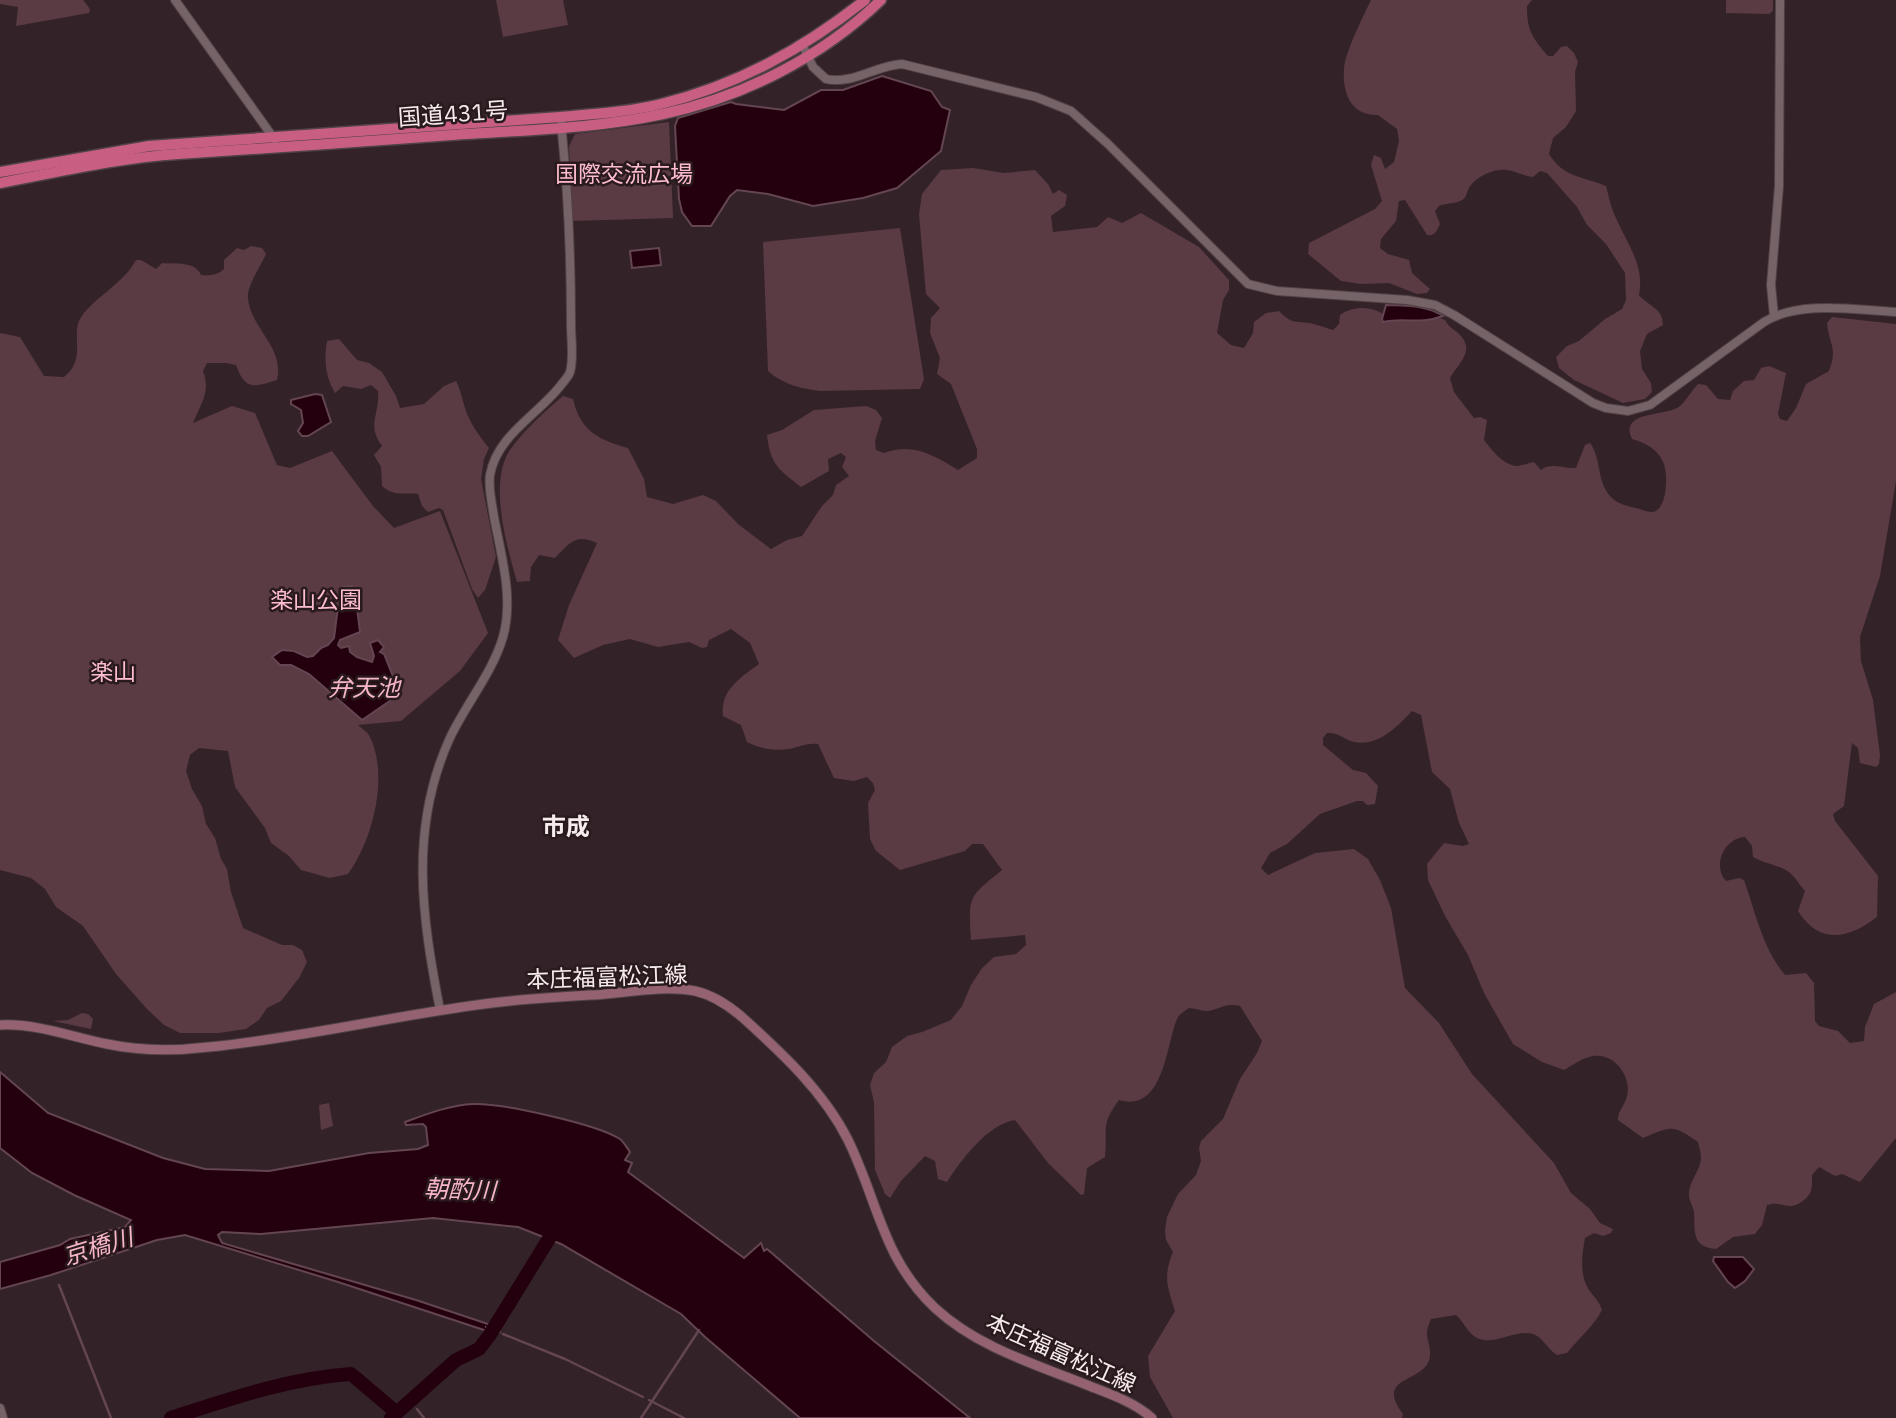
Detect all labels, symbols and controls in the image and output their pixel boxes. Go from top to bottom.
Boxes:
street label: 国道431号 [397,94,509,132]
park label: 国際交流広場 [555,158,693,188]
park label: 楽山公園 [270,584,362,614]
park label: 楽山 [90,656,136,686]
water label: 弁天池 [328,671,402,703]
district label: 市成 [542,810,590,842]
street label: 本庄福富松江線 [526,958,688,994]
water label: 朝酌川 [423,1172,500,1206]
water label: 京橋川 [59,1219,140,1272]
street label: 本庄福富松江線 [982,1306,1141,1399]

